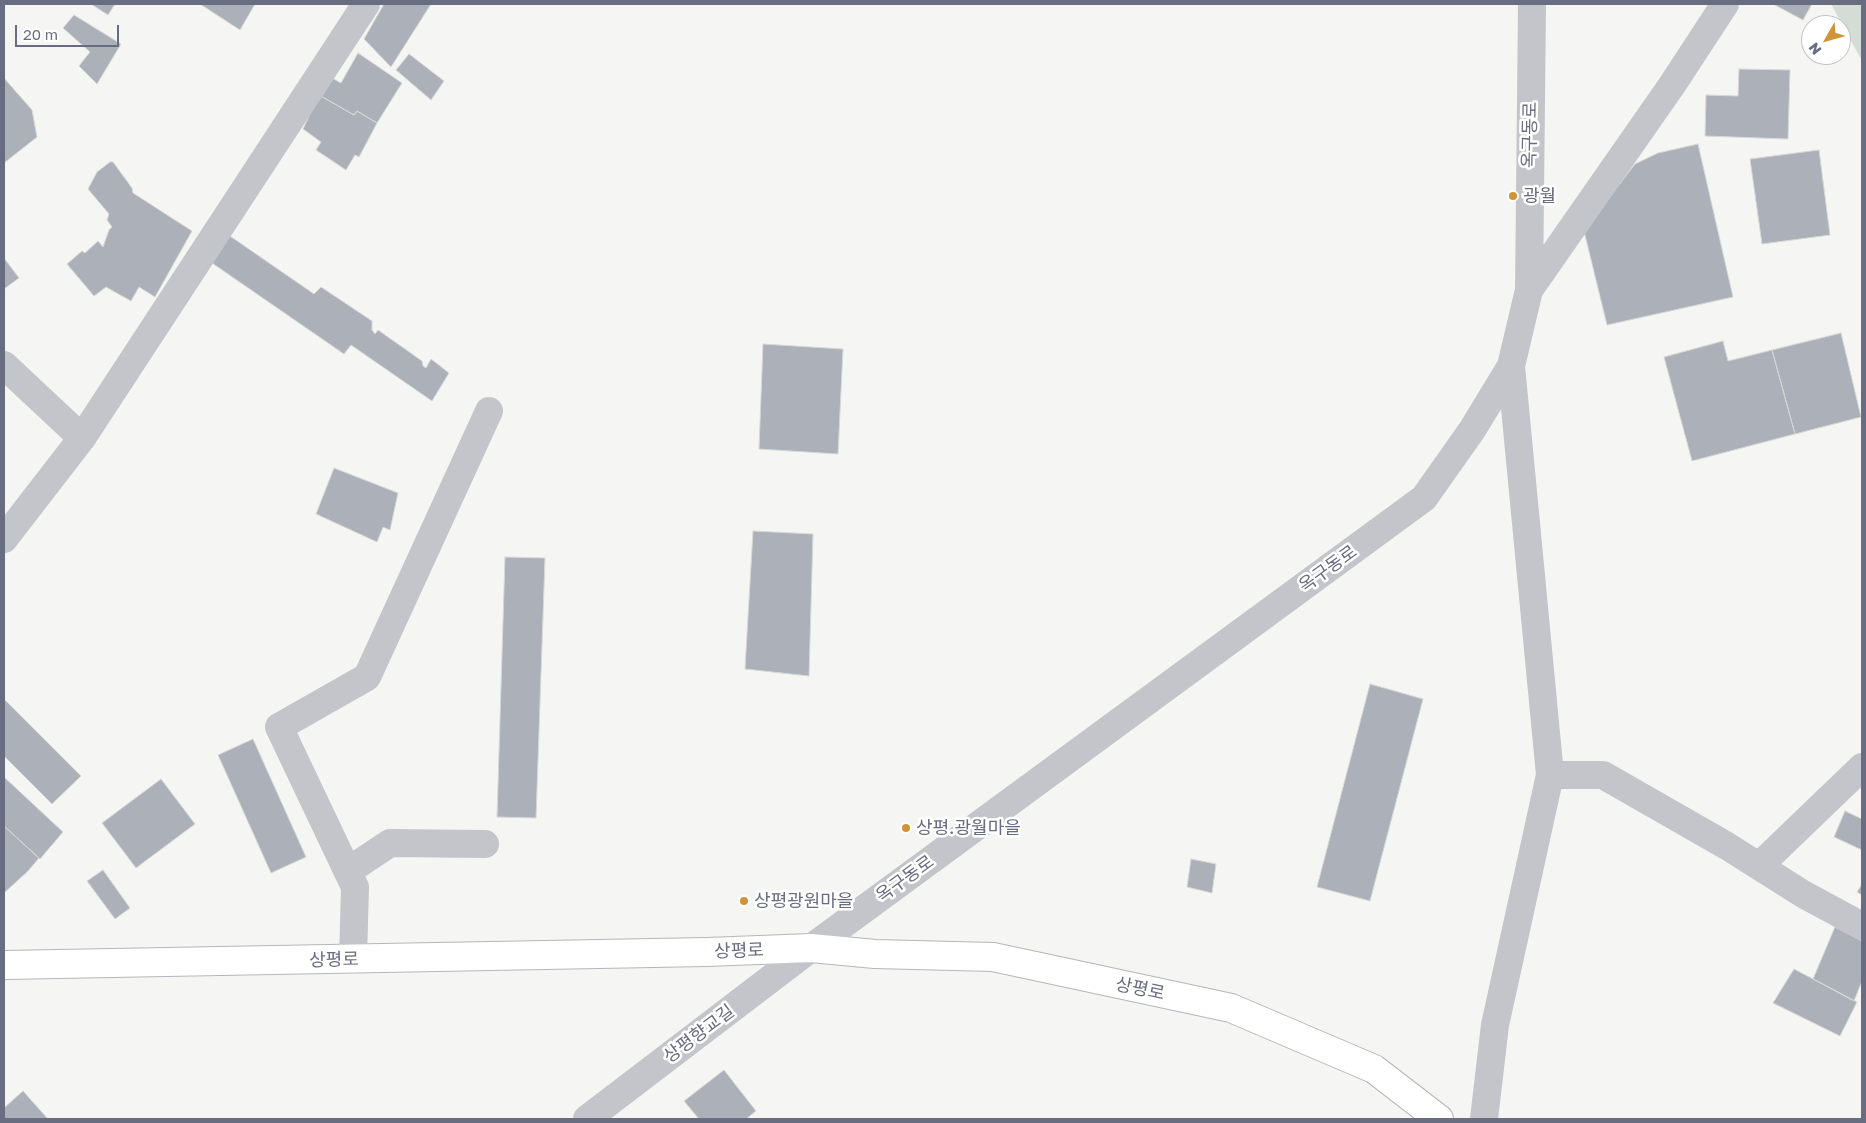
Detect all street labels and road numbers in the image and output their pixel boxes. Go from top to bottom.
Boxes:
street label: 옥구동로 [1519,102,1541,168]
street label: 옥구동로 [1295,541,1361,597]
street label: 옥구동로 [872,851,938,907]
street label: 상평로 [714,939,764,963]
street label: 상평로 [309,949,359,971]
street label: 상평로 [1113,973,1167,1005]
street label: 상평향교길 [659,1000,739,1068]

